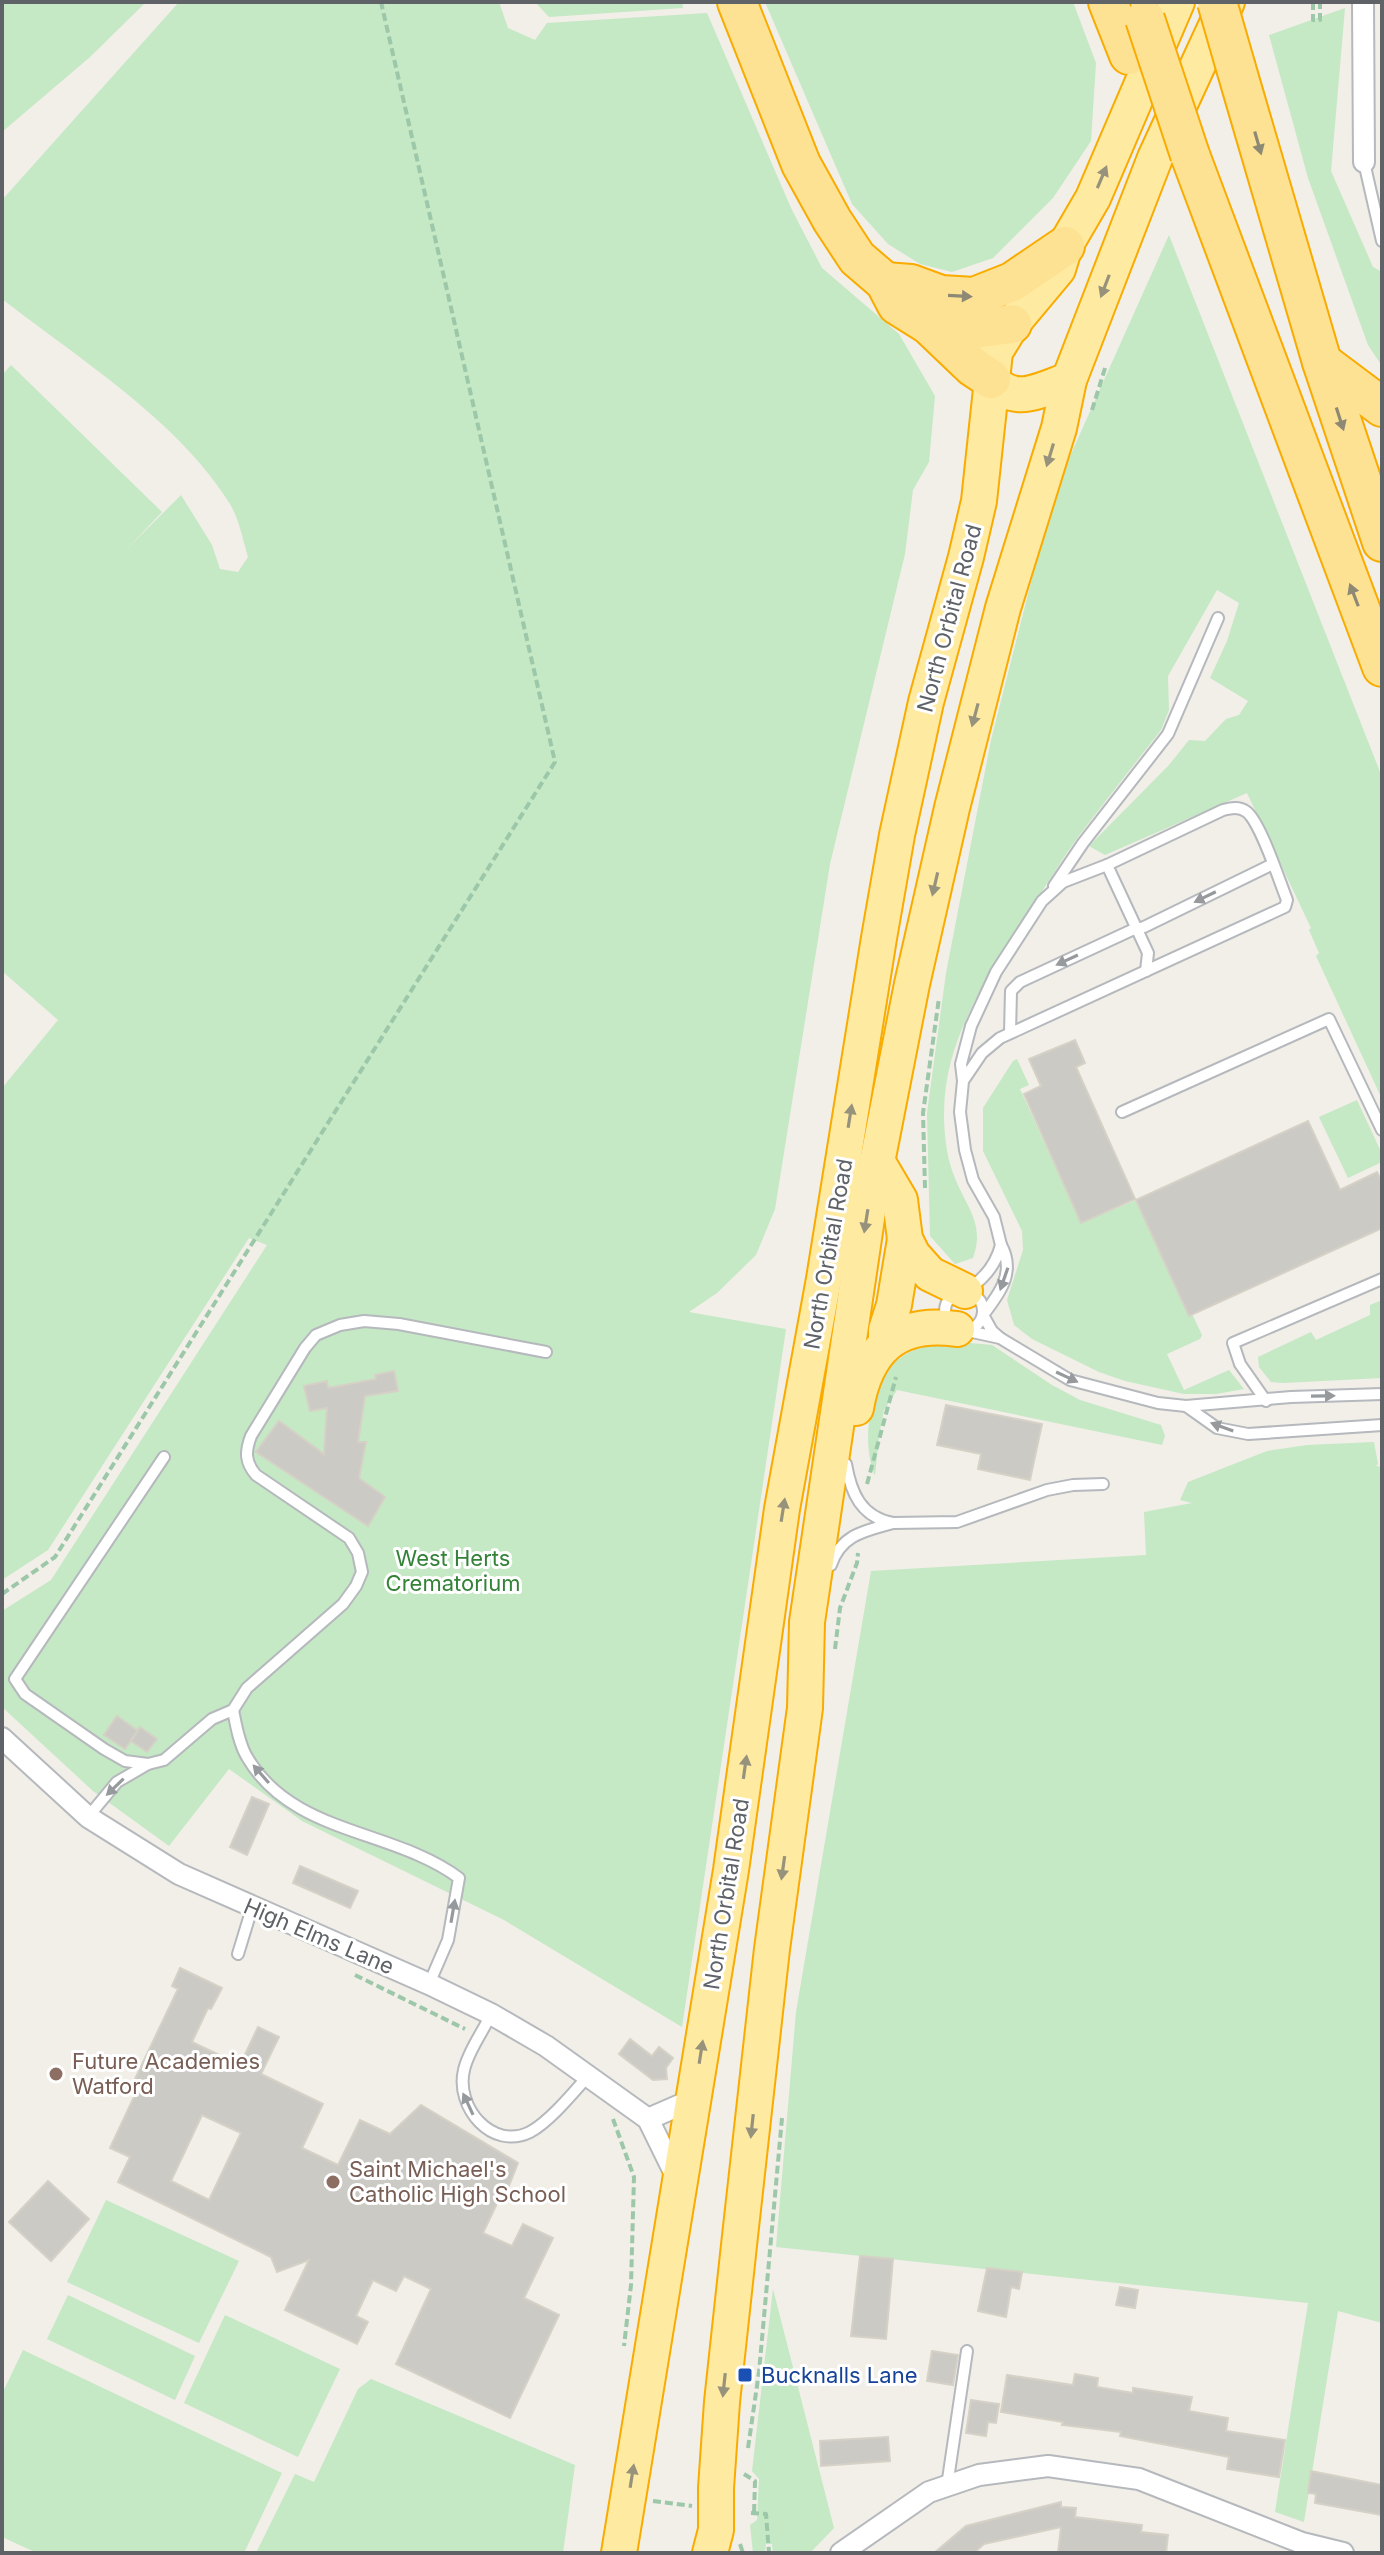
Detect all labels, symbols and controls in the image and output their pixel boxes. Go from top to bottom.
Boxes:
one-way arrow [1252,131,1265,155]
one-way arrow [1095,165,1108,189]
one-way arrow [1099,274,1112,298]
one-way arrow [948,290,973,303]
one-way arrow [1335,407,1347,431]
one-way arrow [1043,444,1056,468]
street label: North Orbital Road [911,521,987,715]
one-way arrow [1347,582,1360,606]
one-way arrow [968,703,980,728]
one-way arrow [928,872,940,897]
one-way arrow [1194,890,1217,904]
one-way arrow [1055,953,1078,967]
one-way arrow [845,1103,857,1128]
street label: North Orbital Road [798,1157,858,1351]
one-way arrow [860,1209,872,1234]
one-way arrow [998,1268,1010,1292]
one-way arrow [1055,1371,1079,1384]
one-way arrow [1311,1390,1336,1403]
one-way arrow [1210,1420,1234,1432]
one-way arrow [777,1497,789,1522]
park label: West Herts Crematorium [386,1545,520,1596]
one-way arrow [739,1754,752,1779]
one-way arrow [253,1765,270,1785]
one-way arrow [106,1777,125,1795]
street label: North Orbital Road [698,1797,754,1991]
one-way arrow [776,1856,789,1881]
street label: High Elms Lane [240,1893,398,1979]
one-way arrow [448,1898,460,1923]
one-way arrow [696,2039,708,2064]
place label: Future Academies Watford [72,2048,260,2099]
marker: Future Academies Watford [47,2065,65,2083]
one-way arrow [462,2092,475,2115]
one-way arrow [746,2114,759,2139]
place label: Saint Michael's Catholic High School [349,2156,566,2207]
marker: Saint Michael's Catholic High School [324,2173,342,2191]
place label: Bucknalls Lane [761,2362,917,2388]
marker: Bucknalls Lane [736,2366,754,2384]
one-way arrow [717,2373,730,2398]
one-way arrow [626,2463,639,2488]

